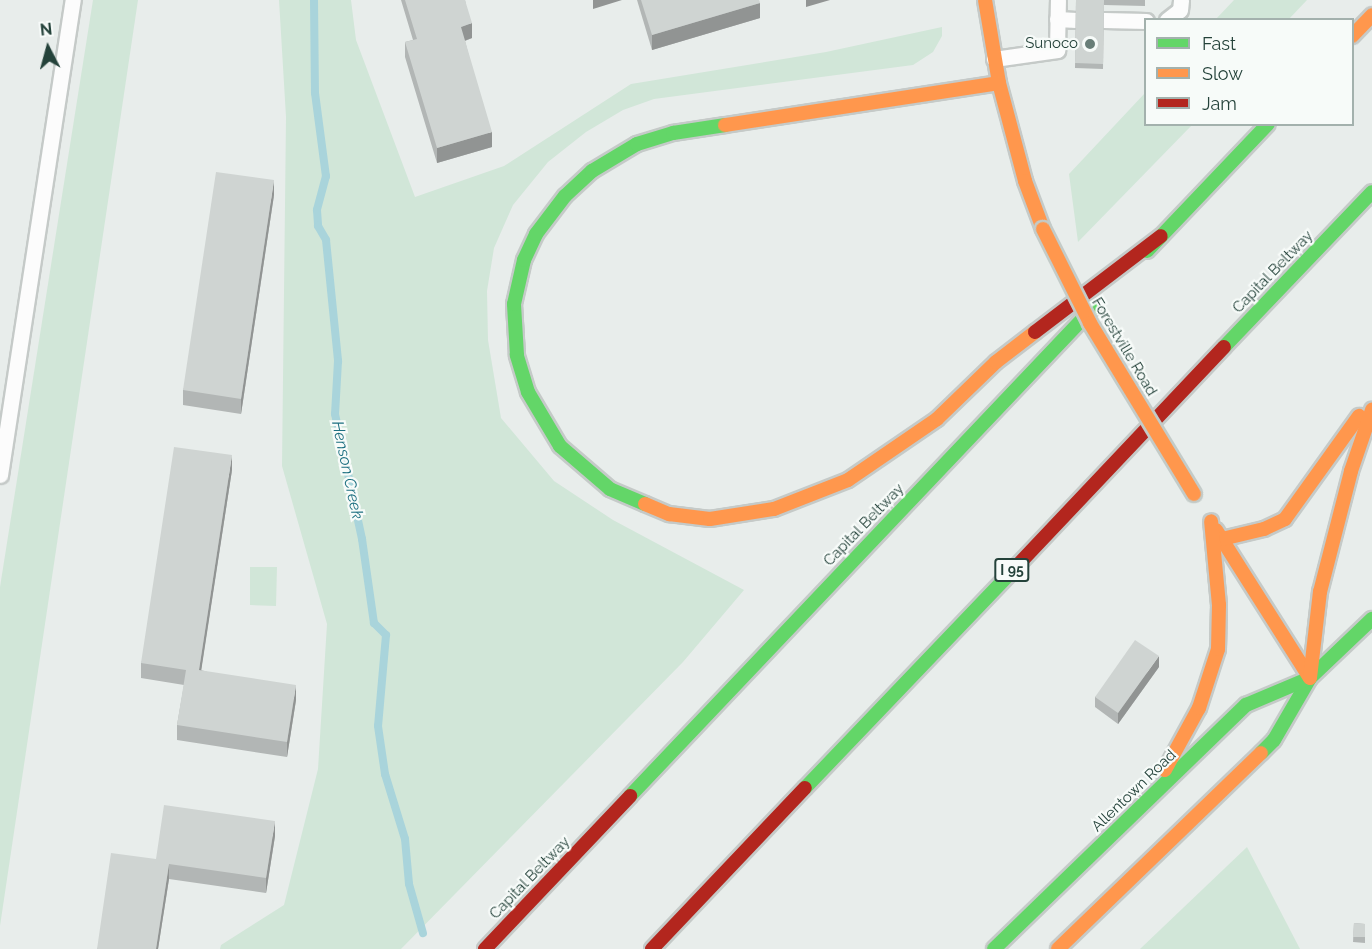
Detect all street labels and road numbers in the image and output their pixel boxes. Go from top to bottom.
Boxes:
street label: Capital Beltway [1229,227,1317,317]
street label: Forestville Road [1088,295,1160,399]
street label: Capital Beltway [820,480,908,570]
road number: I 95 [994,559,1030,581]
street label: Allentown Road [1088,746,1180,836]
street label: Capital Beltway [486,833,574,923]

